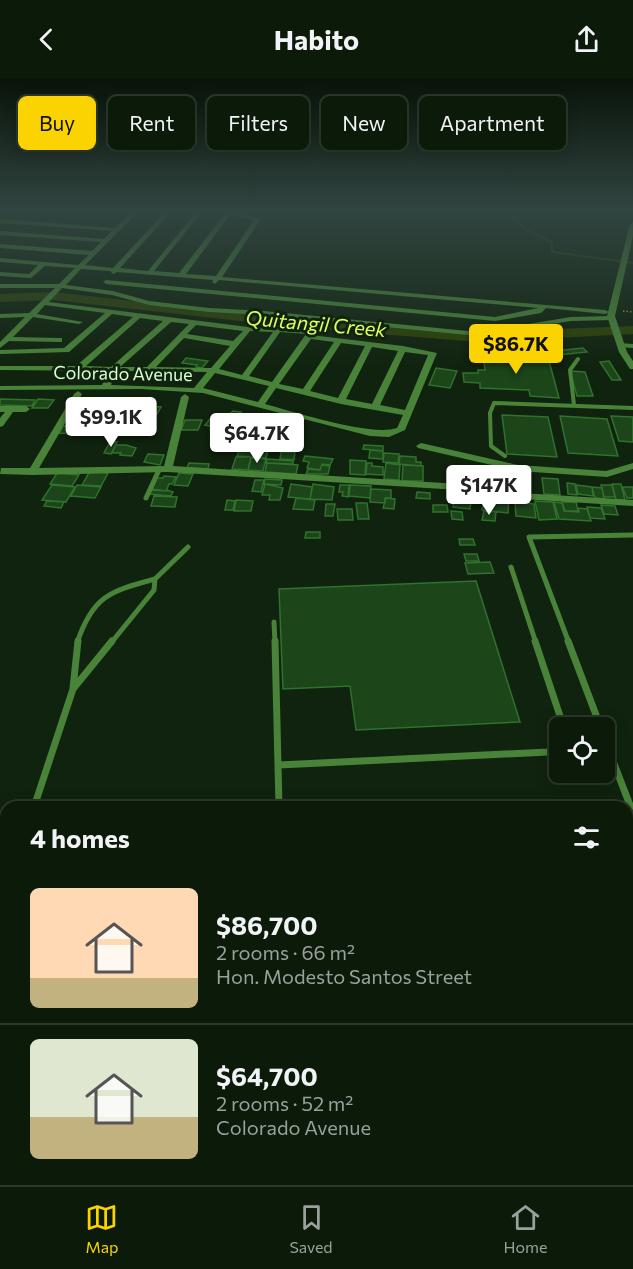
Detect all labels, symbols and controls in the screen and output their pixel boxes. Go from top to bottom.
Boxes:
icon: back [30,23,63,56]
text: Habito [274,23,359,56]
icon: share [570,23,603,56]
chip: Buy [18,96,96,150]
chip: Rent [108,96,195,150]
chip: Filters [207,96,309,150]
chip: New [321,96,407,150]
chip: Apartment [419,96,566,150]
water label: Quitangil Creek [245,305,388,341]
pin: $86.7K [467,324,565,375]
text: $86.7K [483,331,549,355]
street label: Colorado Avenue [53,361,193,385]
pin: $99.1K [62,397,160,448]
text: $99.1K [80,404,142,428]
pin: $64.7K [208,413,306,464]
text: $64.7K [224,420,290,444]
pin: $147K [447,465,531,516]
text: $147K [460,472,518,496]
map controls [549,717,615,783]
button: locate [549,717,615,783]
icon: filters [570,821,603,854]
text: 4 homes [30,822,130,853]
text: $86,700 [216,909,318,940]
icon: home [78,912,150,984]
text: 2 rooms · 66 m² [216,940,355,964]
text: Hon. Modesto Santos Street [216,964,472,988]
text: $64,700 [216,1060,318,1091]
icon: home [78,1063,150,1135]
text: 2 rooms · 52 m² [216,1091,353,1115]
text: Colorado Avenue [216,1115,371,1139]
tab: Map [85,1201,118,1256]
tab: Saved [289,1201,333,1256]
tab: Home [504,1201,548,1256]

